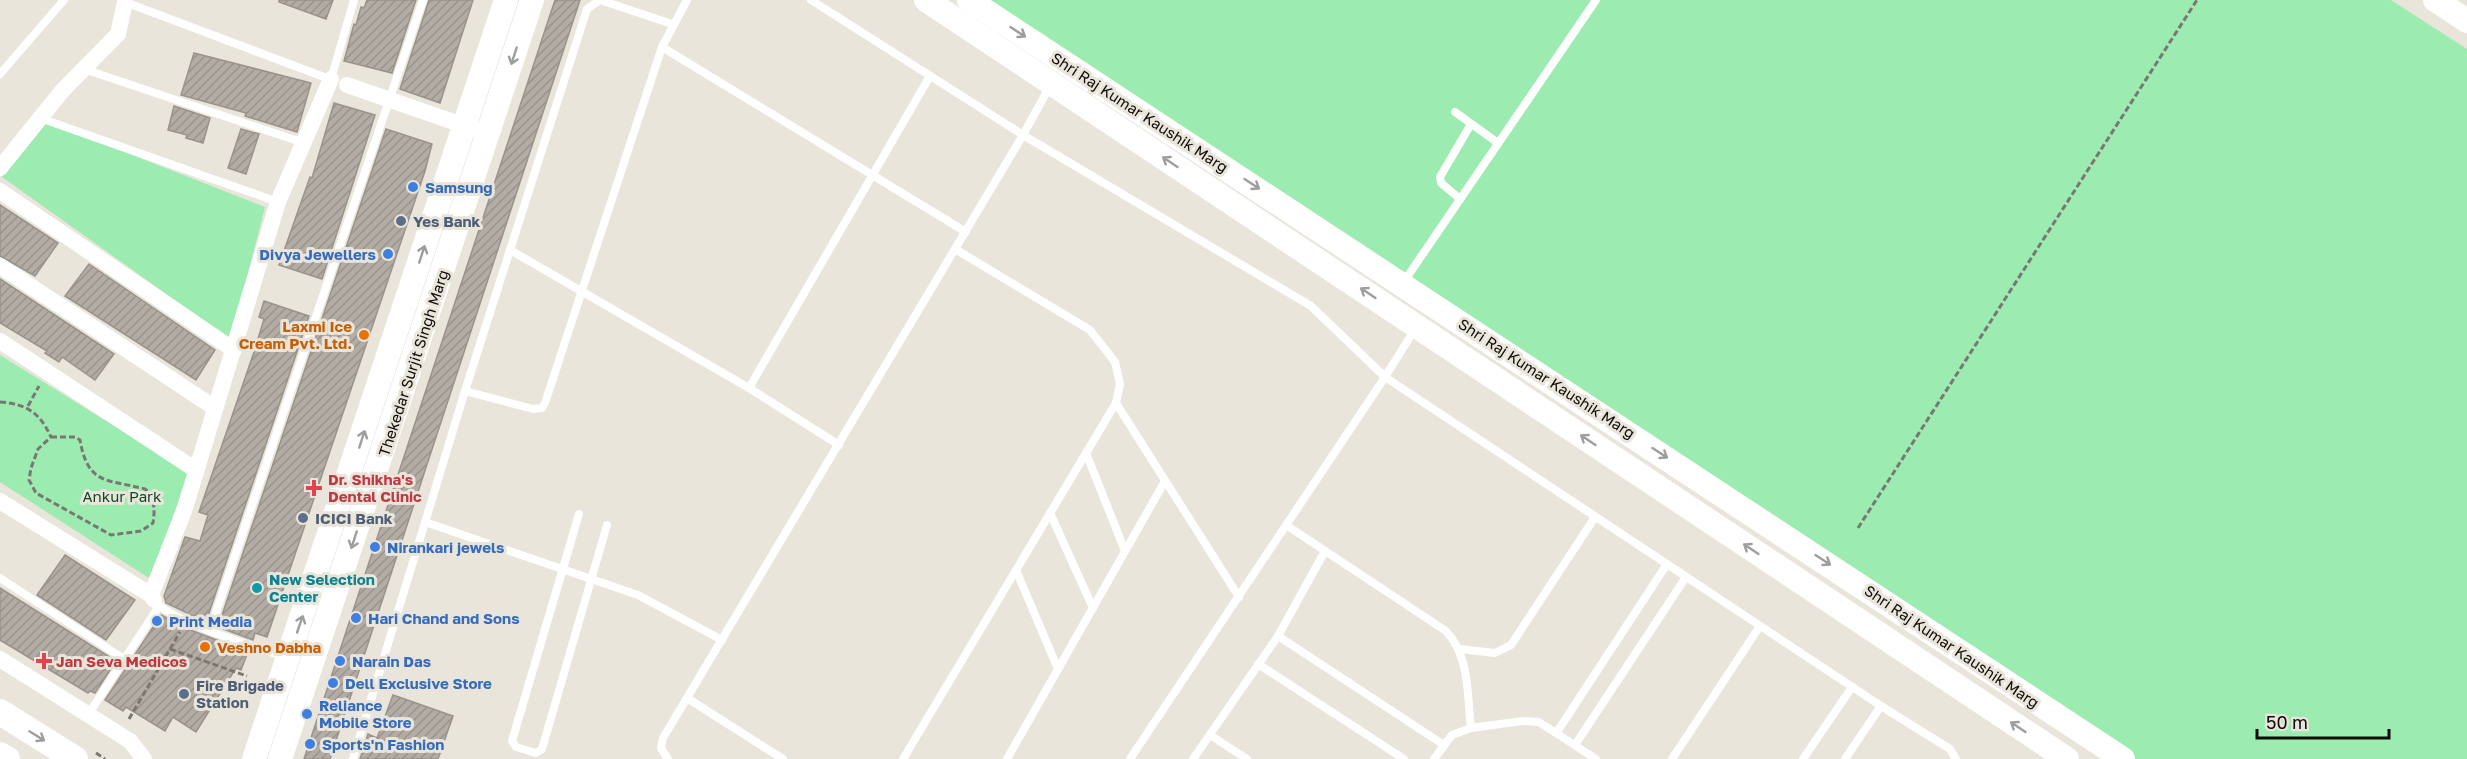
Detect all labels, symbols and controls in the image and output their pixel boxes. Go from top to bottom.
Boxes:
one-way arrow [1009,26,1026,38]
one-way arrow [508,46,519,65]
street label: Shri Raj Kumar Kaushik Marg [1048,48,1232,176]
one-way arrow [1163,156,1179,168]
place label: Samsung [425,178,493,196]
one-way arrow [1243,178,1260,191]
marker: Samsung [406,180,420,194]
place label: Yes Bank [413,212,481,230]
marker: Yes Bank [394,214,408,228]
place label: Divya Jewellers [259,245,376,263]
one-way arrow [418,245,429,264]
marker: Divya Jewellers [381,247,395,261]
street label: Thekedar Surjit Singh Marg [374,267,452,459]
one-way arrow [1360,287,1376,299]
street label: Shri Raj Kumar Kaushik Marg [1455,314,1639,442]
place label: Laxmi Ice Cream Pvt. Ltd. [239,317,352,352]
marker: Laxmi Ice Cream Pvt. Ltd. [357,328,371,342]
one-way arrow [357,430,368,449]
one-way arrow [1580,434,1597,447]
one-way arrow [1651,447,1668,459]
place label: Dr. Shikha's Dental Clinic [328,470,422,505]
marker: Dr. Shikha's Dental Clinic [305,479,323,497]
park label: Ankur Park [83,487,162,505]
place label: ICICI Bank [315,509,393,527]
marker: ICICI Bank [296,511,310,525]
one-way arrow [348,530,359,549]
place label: Nirankari jewels [387,538,504,556]
marker: Nirankari jewels [368,540,382,554]
one-way arrow [1742,542,1759,555]
one-way arrow [1814,554,1831,566]
place label: New Selection Center [269,570,375,605]
marker: New Selection Center [250,581,264,595]
street label: Shri Raj Kumar Kaushik Marg [1861,581,2043,711]
place label: Hari Chand and Sons [368,609,520,627]
marker: Hari Chand and Sons [349,611,363,625]
place label: Print Media [169,612,252,630]
marker: Print Media [150,614,164,628]
one-way arrow [296,615,307,634]
place label: Veshno Dabha [217,638,322,656]
marker: Veshno Dabha [198,640,212,654]
place label: Jan Seva Medicos [56,652,187,670]
place label: Narain Das [352,652,431,670]
marker: Jan Seva Medicos [37,654,51,668]
marker: Narain Das [333,654,347,668]
place label: Dell Exclusive Store [345,674,492,692]
place label: Fire Brigade Station [196,676,284,711]
marker: Dell Exclusive Store [326,676,340,690]
marker: Fire Brigade Station [177,687,191,701]
place label: Reliance Mobile Store [319,696,412,731]
scale bar [2257,702,2389,740]
marker: Reliance Mobile Store [300,707,314,721]
text: 50 m [2266,711,2308,733]
one-way arrow [2010,720,2027,732]
one-way arrow [29,729,46,742]
place label: Sports'n Fashion [322,735,444,753]
marker: Sports'n Fashion [303,737,317,751]

